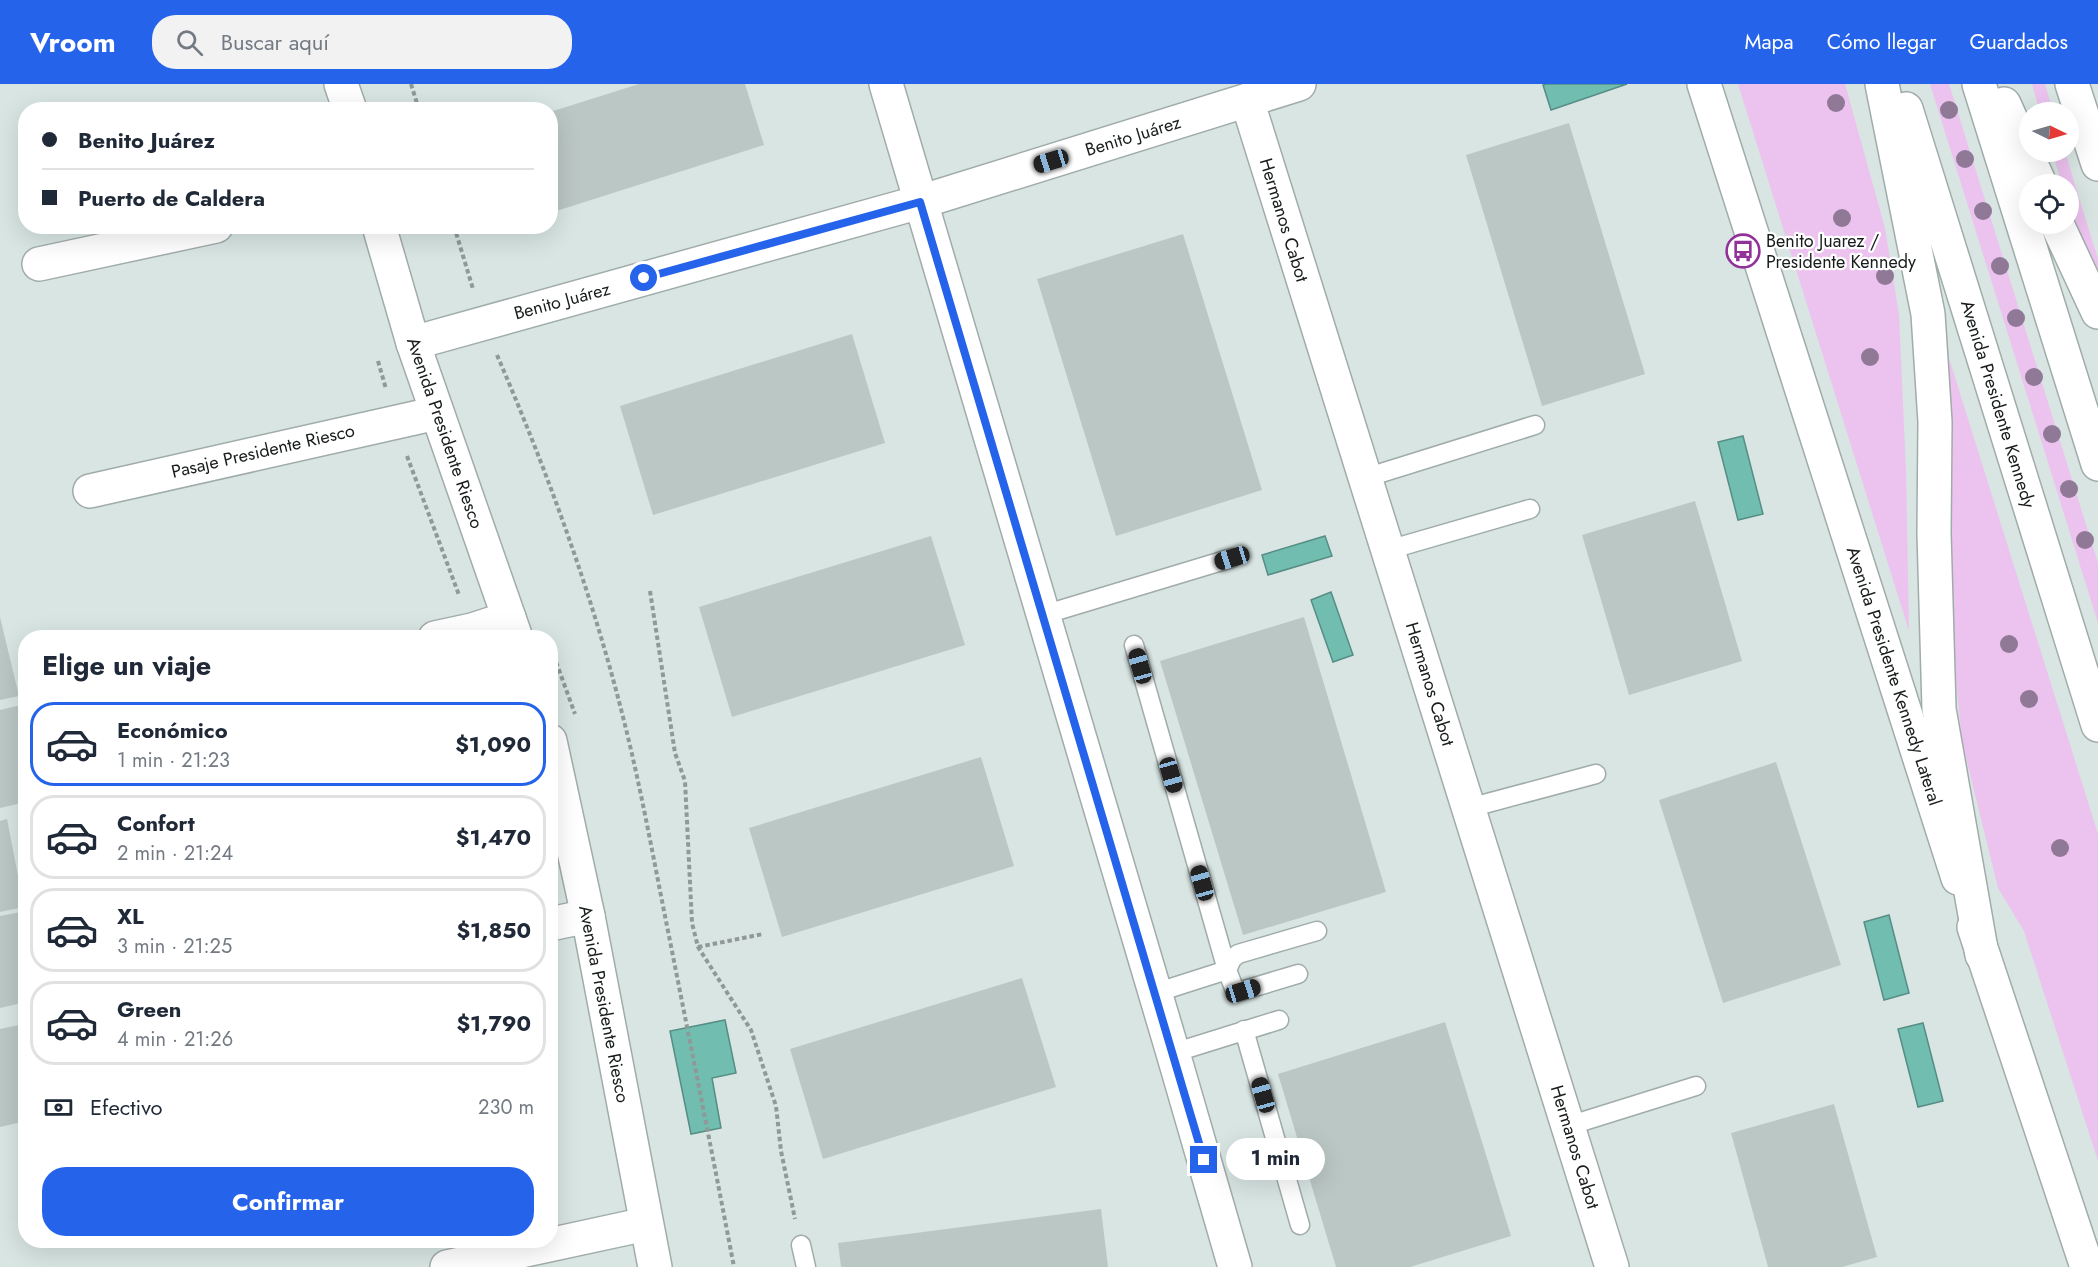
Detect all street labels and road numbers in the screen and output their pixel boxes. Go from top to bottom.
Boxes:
street label: Benito Juárez [1082,109,1185,163]
street label: Hermanos Cabot [1253,155,1315,286]
street label: Benito Juárez [511,275,614,326]
street label: Avenida Presidente Kennedy [1954,297,2042,511]
street label: Avenida Presidente Riesco [400,334,490,532]
street label: Pasaje Presidente Riesco [169,417,357,485]
street label: Avenida Presidente Kennedy Lateral [1840,543,1948,809]
street label: Hermanos Cabot [1399,619,1461,750]
street label: Avenida Presidente Riesco [572,903,636,1105]
street label: Hermanos Cabot [1544,1082,1606,1213]

